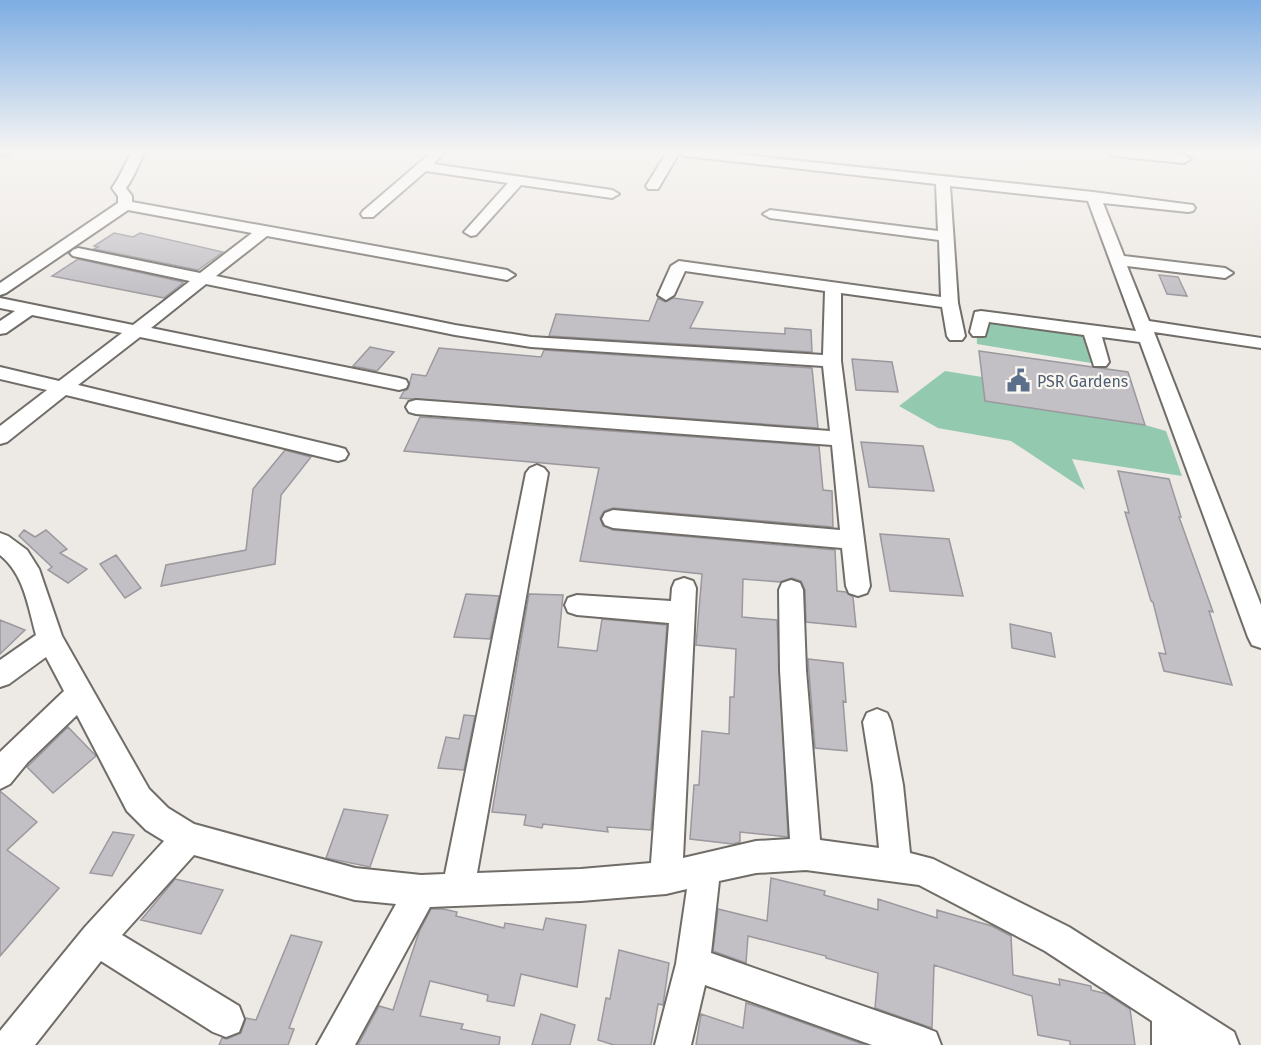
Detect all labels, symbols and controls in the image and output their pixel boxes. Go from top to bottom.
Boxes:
public building icon: PSR Gardens [1006,368,1032,394]
place label: PSR Gardens [1037,372,1128,391]

